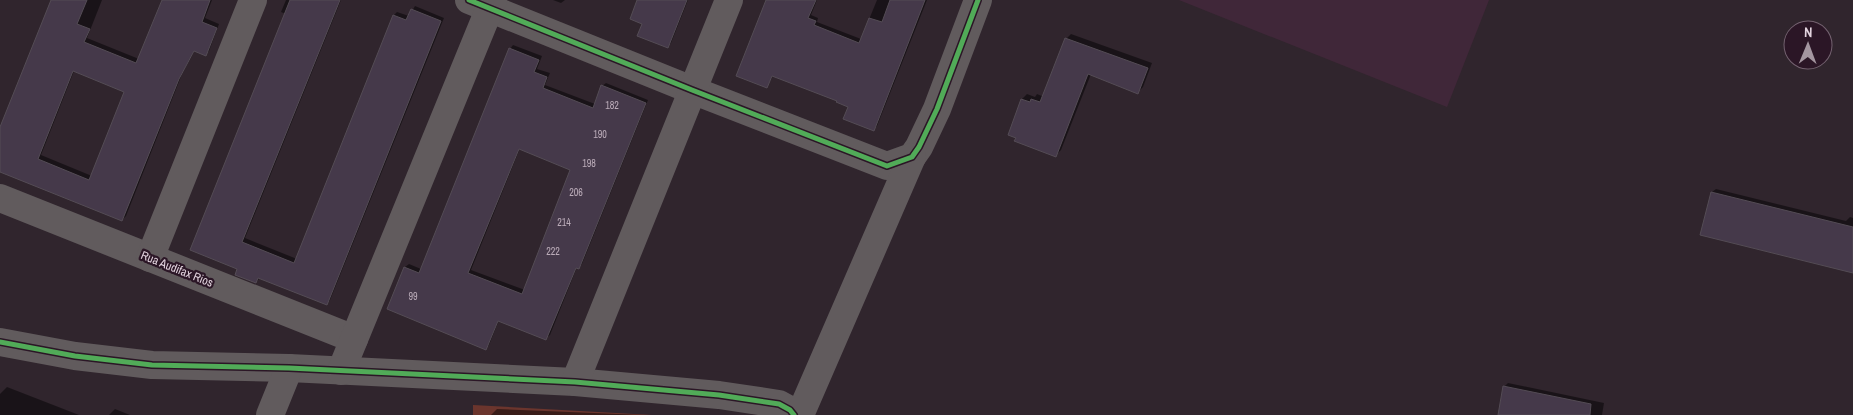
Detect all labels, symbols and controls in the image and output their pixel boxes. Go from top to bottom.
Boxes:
north arrow [1783,20,1833,70]
text: N [1804,23,1813,41]
house number: 182 [605,99,619,112]
house number: 190 [593,128,607,141]
house number: 198 [582,157,596,170]
house number: 206 [569,186,583,199]
house number: 214 [557,216,571,229]
house number: 222 [546,245,560,258]
street label: Rua Audifax Rios [138,247,216,291]
house number: 99 [408,290,418,303]

